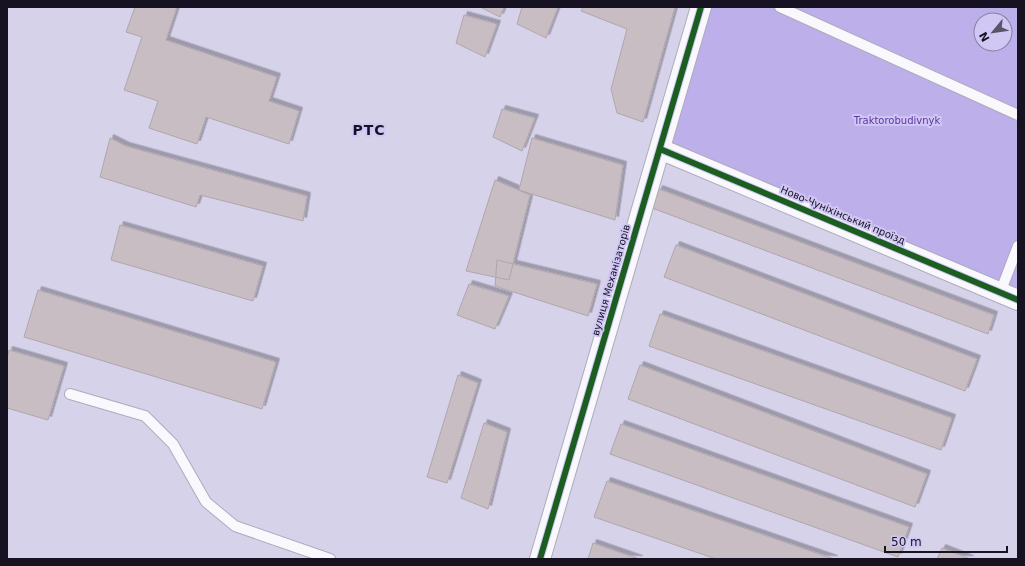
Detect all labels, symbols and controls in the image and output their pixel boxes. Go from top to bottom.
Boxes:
north arrow [973,12,1013,52]
text: N [977,29,993,44]
park label: Traktorobudivnyk [853,115,940,126]
district label: РТС [352,122,386,138]
street label: Ново-Чуніхінський проїзд [779,184,907,246]
street label: вулиця Механізаторів [590,223,632,337]
scale bar [885,528,1007,554]
text: 50 m [891,535,922,549]

